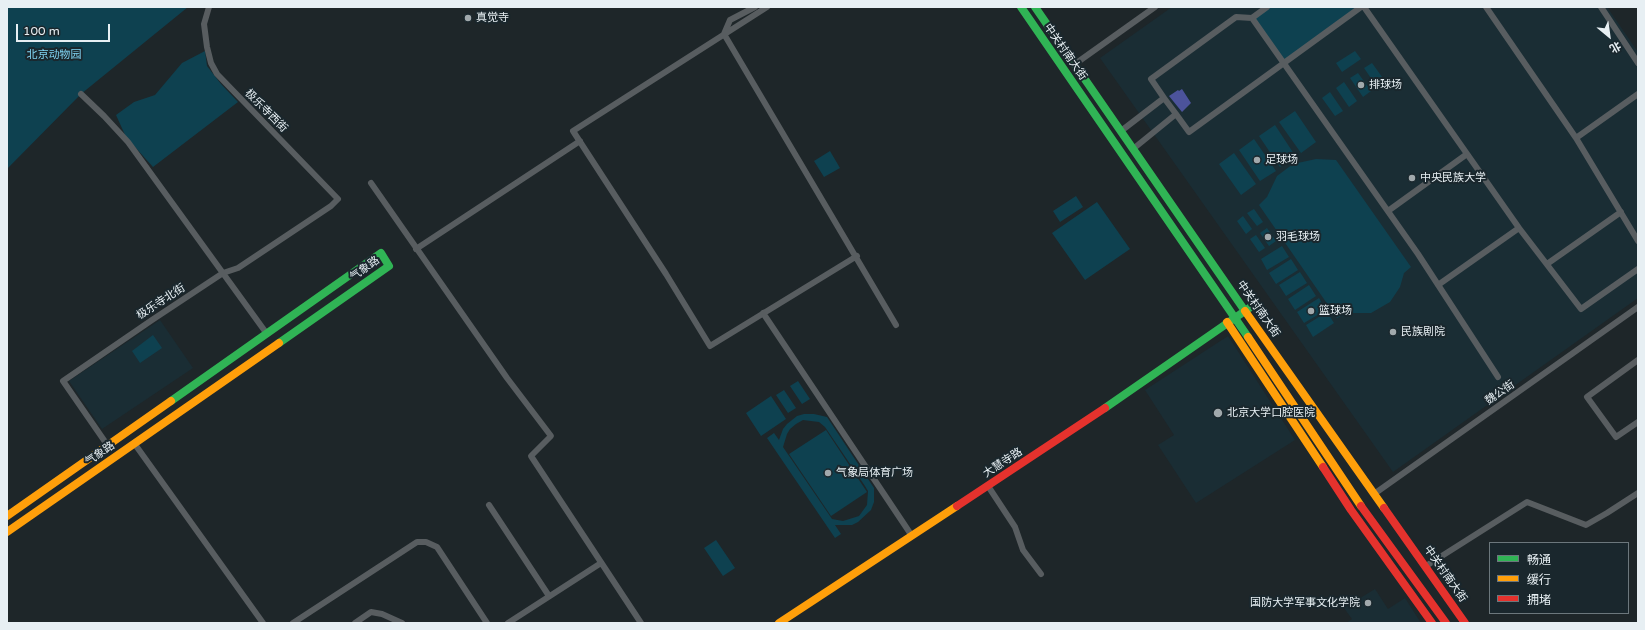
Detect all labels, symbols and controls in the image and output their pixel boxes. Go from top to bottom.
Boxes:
place label: 真觉寺 [476,11,509,25]
marker: 真觉寺 [463,13,473,23]
scale bar [18,16,112,42]
north arrow [1589,16,1629,56]
street label: 中关村南大街 [1041,21,1089,83]
text: 100 m [23,24,60,38]
text: 北 [1607,39,1623,55]
park label: 北京动物园 [27,48,81,62]
place label: 排球场 [1369,78,1402,92]
marker: 排球场 [1356,80,1366,90]
street label: 极乐寺西街 [242,87,290,135]
place label: 足球场 [1265,153,1298,167]
marker: 足球场 [1252,155,1262,165]
place label: 中央民族大学 [1420,171,1486,185]
marker: 中央民族大学 [1407,173,1417,183]
place label: 羽毛球场 [1276,230,1320,244]
marker: 羽毛球场 [1263,232,1273,242]
street label: 气象路 [348,254,382,284]
street label: 中关村南大街 [1234,278,1282,340]
street label: 极乐寺北街 [134,281,188,323]
place label: 篮球场 [1319,304,1352,318]
marker: 篮球场 [1306,306,1316,316]
place label: 民族剧院 [1401,325,1445,339]
marker: 民族剧院 [1388,327,1398,337]
street label: 魏公街 [1483,378,1517,408]
place label: 北京大学口腔医院 [1227,406,1315,420]
marker: 北京大学口腔医院 [1212,407,1224,419]
street label: 气象路 [83,439,117,469]
street label: 大慧寺路 [981,445,1025,481]
place label: 气象局体育广场 [836,466,913,480]
marker: 气象局体育广场 [823,468,833,478]
legend [1489,542,1629,614]
street label: 中关村南大街 [1421,543,1469,605]
text: 畅通 [1527,553,1551,567]
text: 缓行 [1527,573,1551,587]
text: 拥堵 [1527,593,1551,607]
place label: 国防大学军事文化学院 [1250,596,1360,610]
marker: 国防大学军事文化学院 [1363,598,1373,608]

